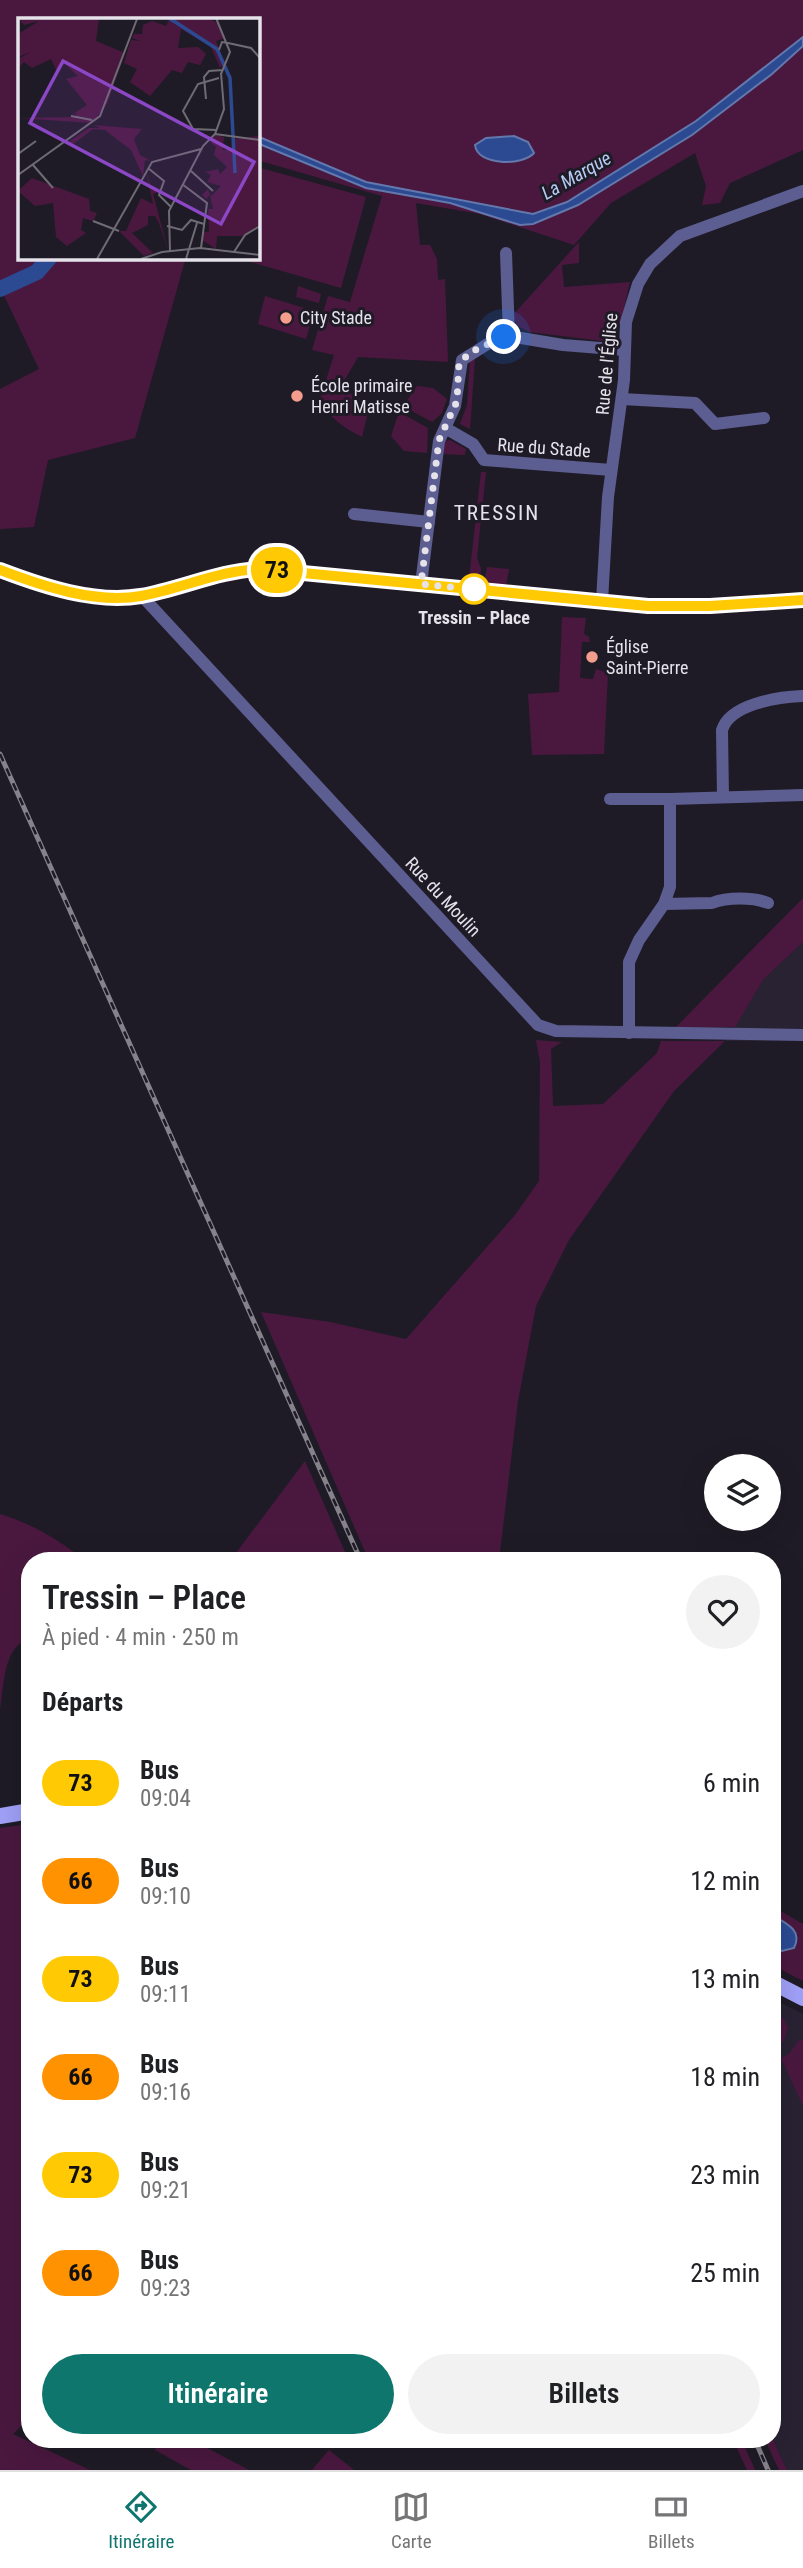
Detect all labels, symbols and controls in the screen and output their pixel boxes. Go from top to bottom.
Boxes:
inset map [18,18,259,259]
water label: La Marque [537,146,615,205]
place label: City Stade [300,307,372,328]
marker: City Stade [278,310,294,326]
street label: Rue de l'Église [592,312,621,416]
your location [486,319,521,354]
place label: École primaire Henri Matisse [311,375,412,417]
marker: École primaire Henri Matisse [289,388,305,404]
street label: Rue du Stade [497,434,591,461]
district label: TRESSIN [454,501,540,525]
line badge: 73 [246,547,308,593]
text: 73 [265,556,289,584]
marker: Tressin – Place [459,574,489,604]
place label: Tressin – Place [418,607,530,628]
place label: Église Saint-Pierre [606,636,688,678]
marker: Église Saint-Pierre [584,649,600,665]
street label: Rue du Moulin [401,853,485,941]
map controls [704,1454,781,1531]
button: layers [704,1454,781,1531]
button: heart [686,1575,760,1649]
text: Tressin – Place [42,1578,246,1617]
text: À pied · 4 min · 250 m [42,1624,239,1651]
text: Départs [42,1687,123,1717]
text: Bus [140,1755,179,1785]
text: 6 min [703,1768,760,1798]
text: 73 [68,1769,93,1797]
text: 09:04 [140,1785,191,1812]
text: Bus [140,1853,179,1883]
text: 12 min [690,1866,760,1896]
text: 66 [68,1867,93,1895]
text: 09:10 [140,1883,191,1910]
text: Bus [140,1951,179,1981]
text: 13 min [690,1964,760,1994]
text: 73 [68,1965,93,1993]
text: 09:11 [140,1981,191,2008]
text: Bus [140,2049,179,2079]
text: 18 min [690,2062,760,2092]
text: 66 [68,2063,93,2091]
text: 09:16 [140,2079,191,2106]
text: Bus [140,2147,179,2177]
text: 23 min [690,2160,760,2190]
text: 73 [68,2161,93,2189]
text: 09:21 [140,2177,191,2204]
text: Bus [140,2245,179,2275]
text: 25 min [690,2258,760,2288]
text: 66 [68,2259,93,2287]
text: 09:23 [140,2275,191,2302]
button: Itinéraire [42,2354,394,2434]
button: Billets [408,2354,760,2434]
tab: Itinéraire [108,2488,174,2553]
tab: Carte [391,2488,432,2553]
tab: Billets [648,2488,695,2553]

